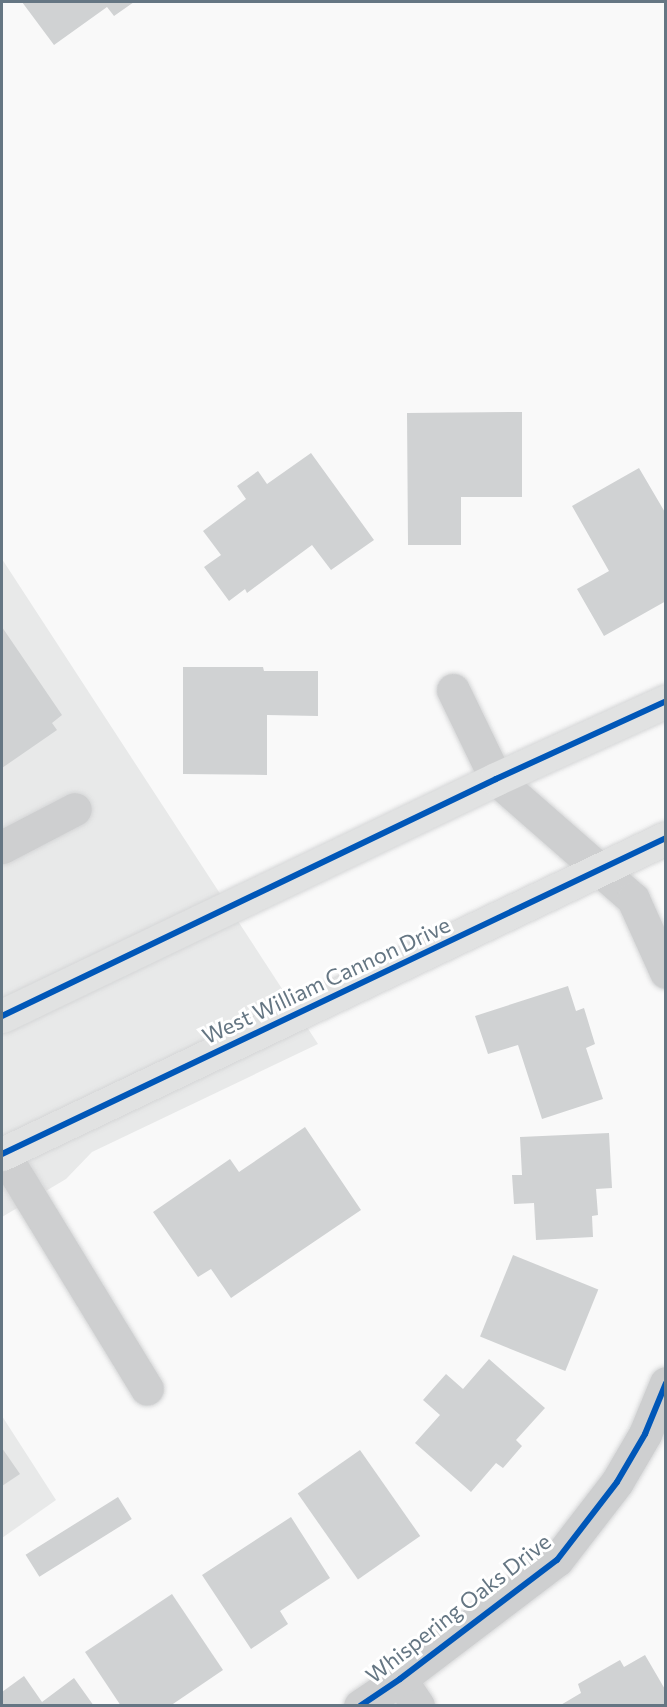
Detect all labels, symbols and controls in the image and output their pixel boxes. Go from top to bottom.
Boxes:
street label: West William Cannon Drive [198,911,454,1049]
street label: Whispering Oaks Drive [360,1528,556,1688]

